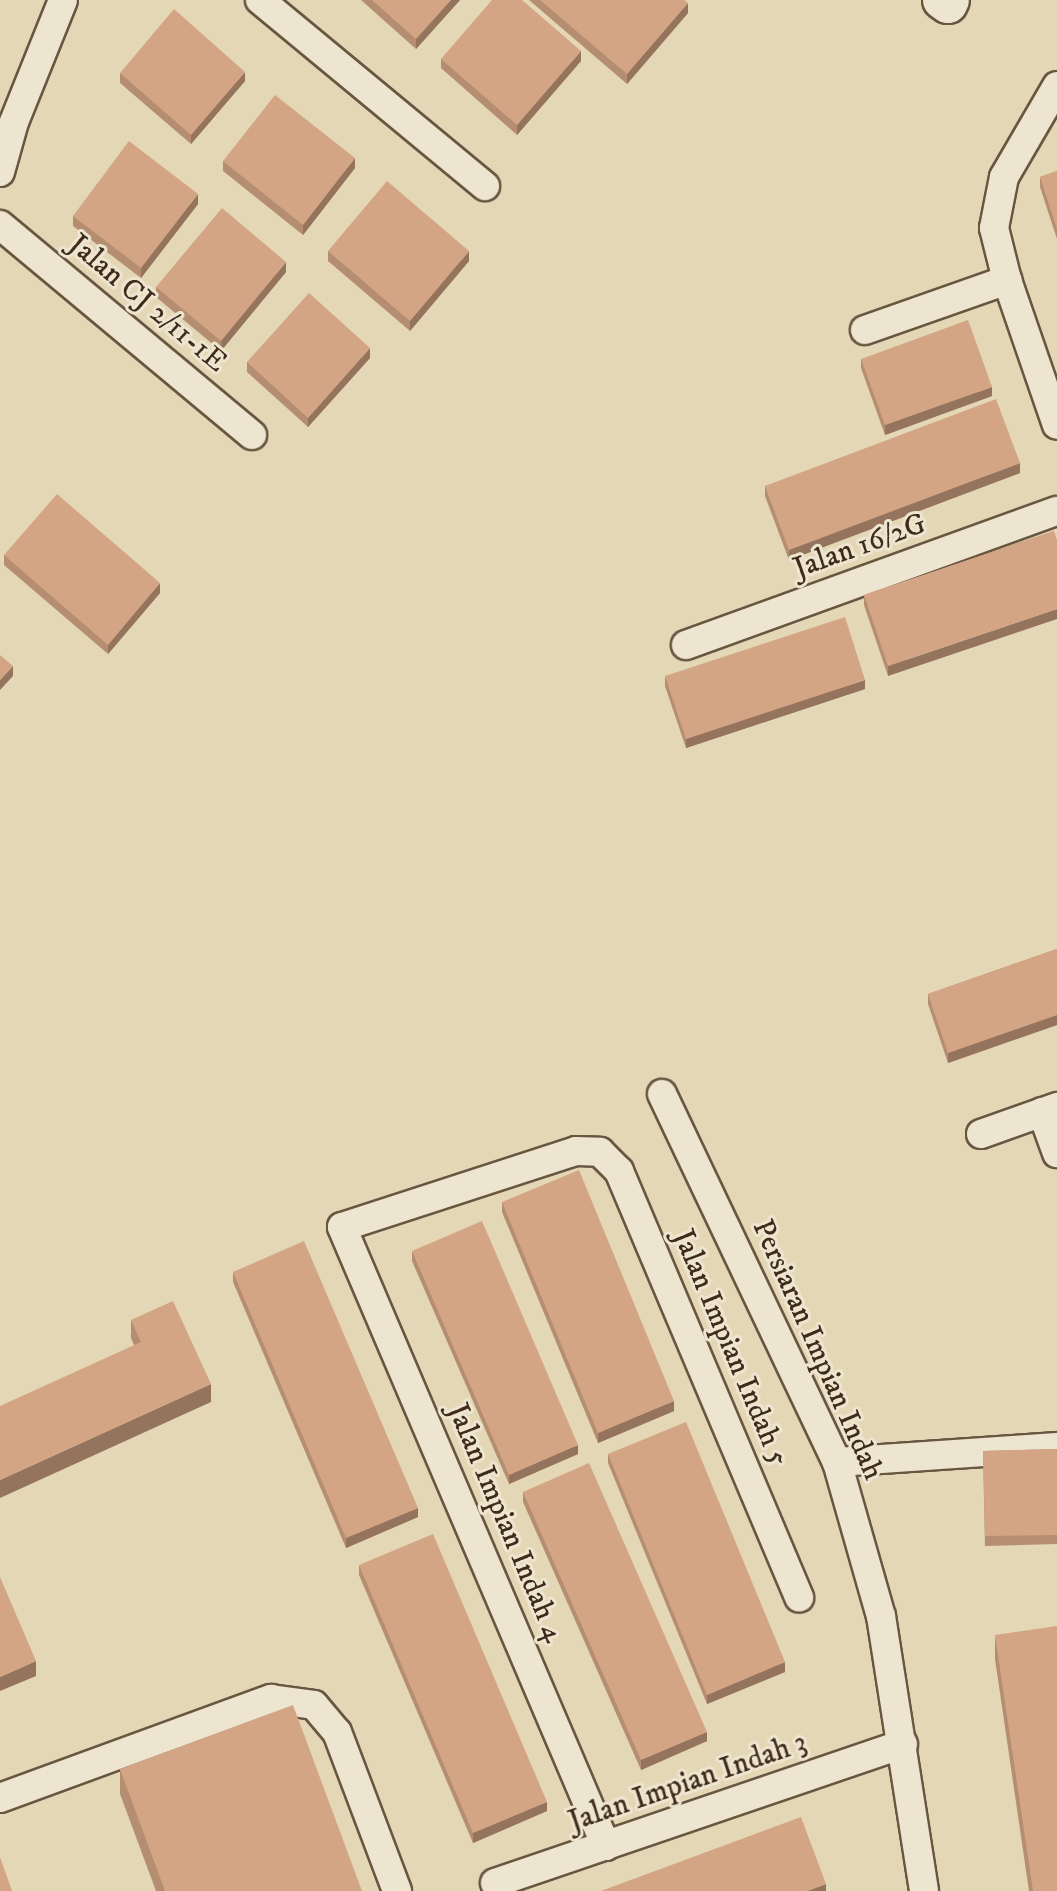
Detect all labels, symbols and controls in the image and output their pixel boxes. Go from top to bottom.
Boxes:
street label: Jalan CJ 2/11-1E [60,227,234,381]
street label: Jalan 16/2G [789,506,931,588]
street label: Persiaran Impian Indah [743,1214,891,1486]
street label: Jalan Impian Indah 5 [664,1224,796,1472]
street label: Jalan Impian Indah 4 [438,1398,572,1648]
street label: Jalan Impian Indah 3 [564,1725,812,1841]

